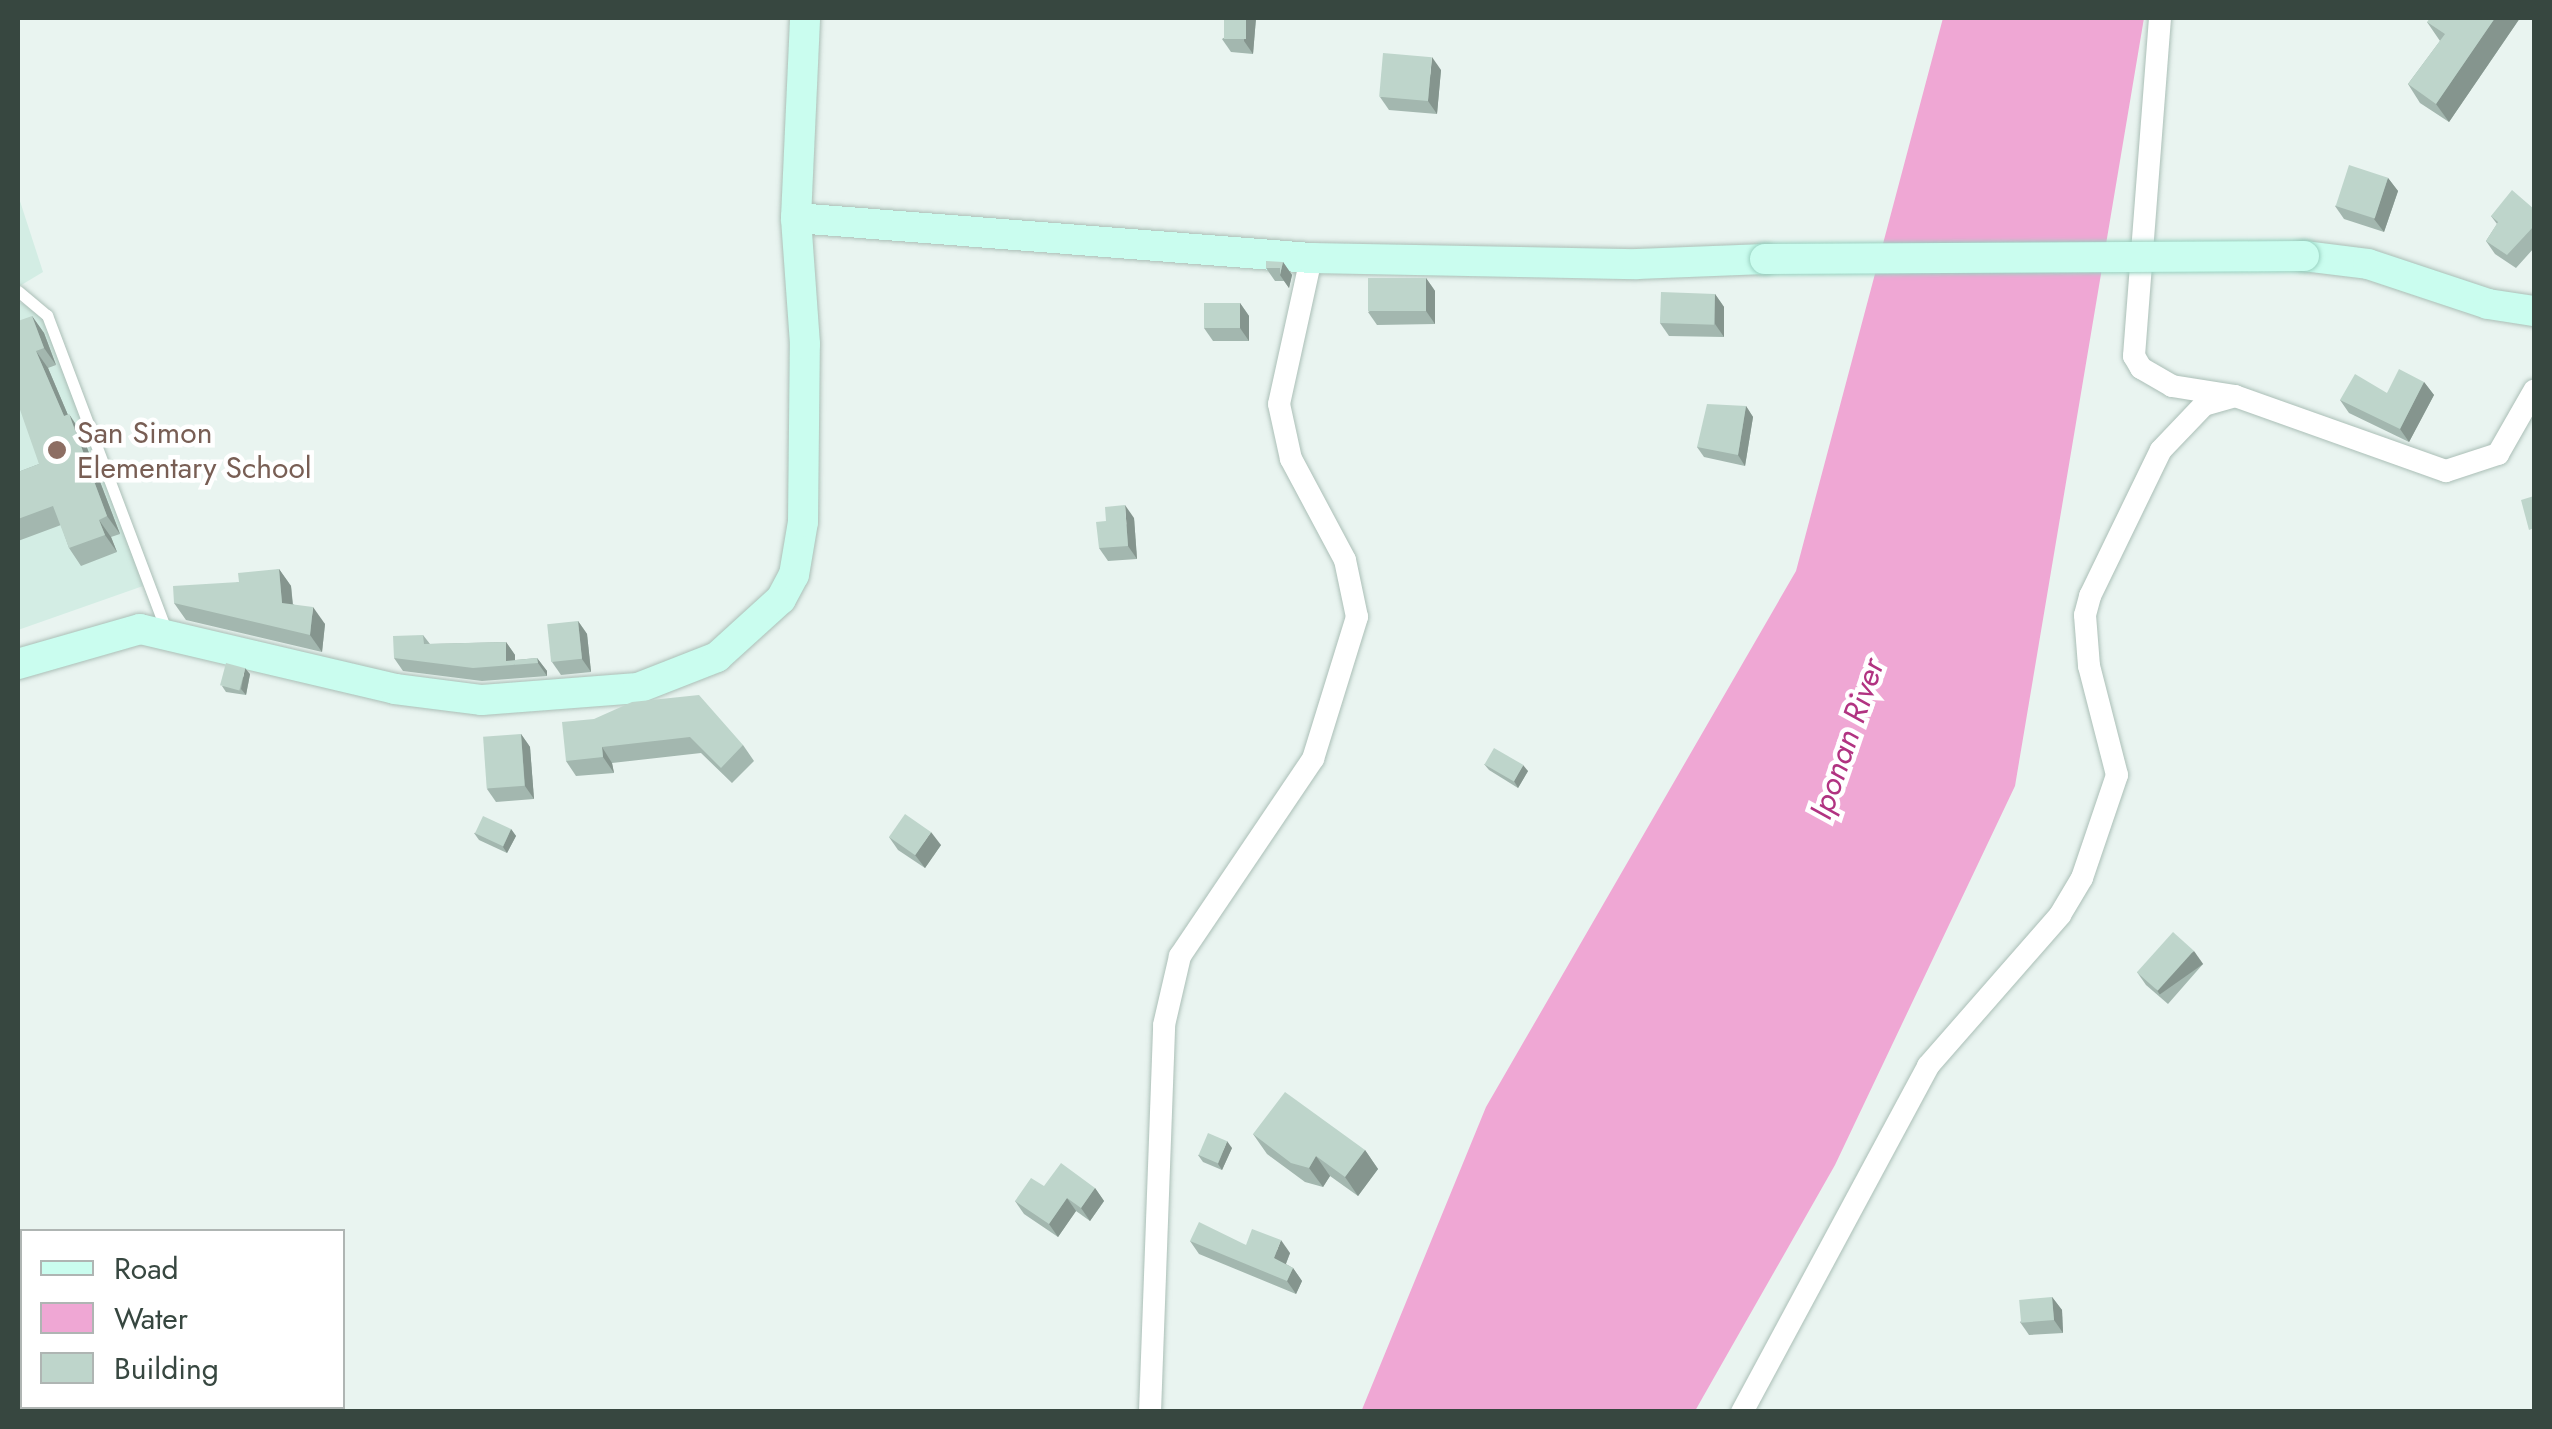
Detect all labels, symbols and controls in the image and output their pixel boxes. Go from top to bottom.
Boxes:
place label: San Simon Elementary School [77,415,312,486]
marker: San Simon Elementary School [46,439,68,461]
water label: Iponan River [1802,654,1892,824]
legend [20,1229,345,1409]
text: Road [114,1247,179,1290]
text: Water [114,1297,188,1340]
text: Building [114,1347,219,1390]

